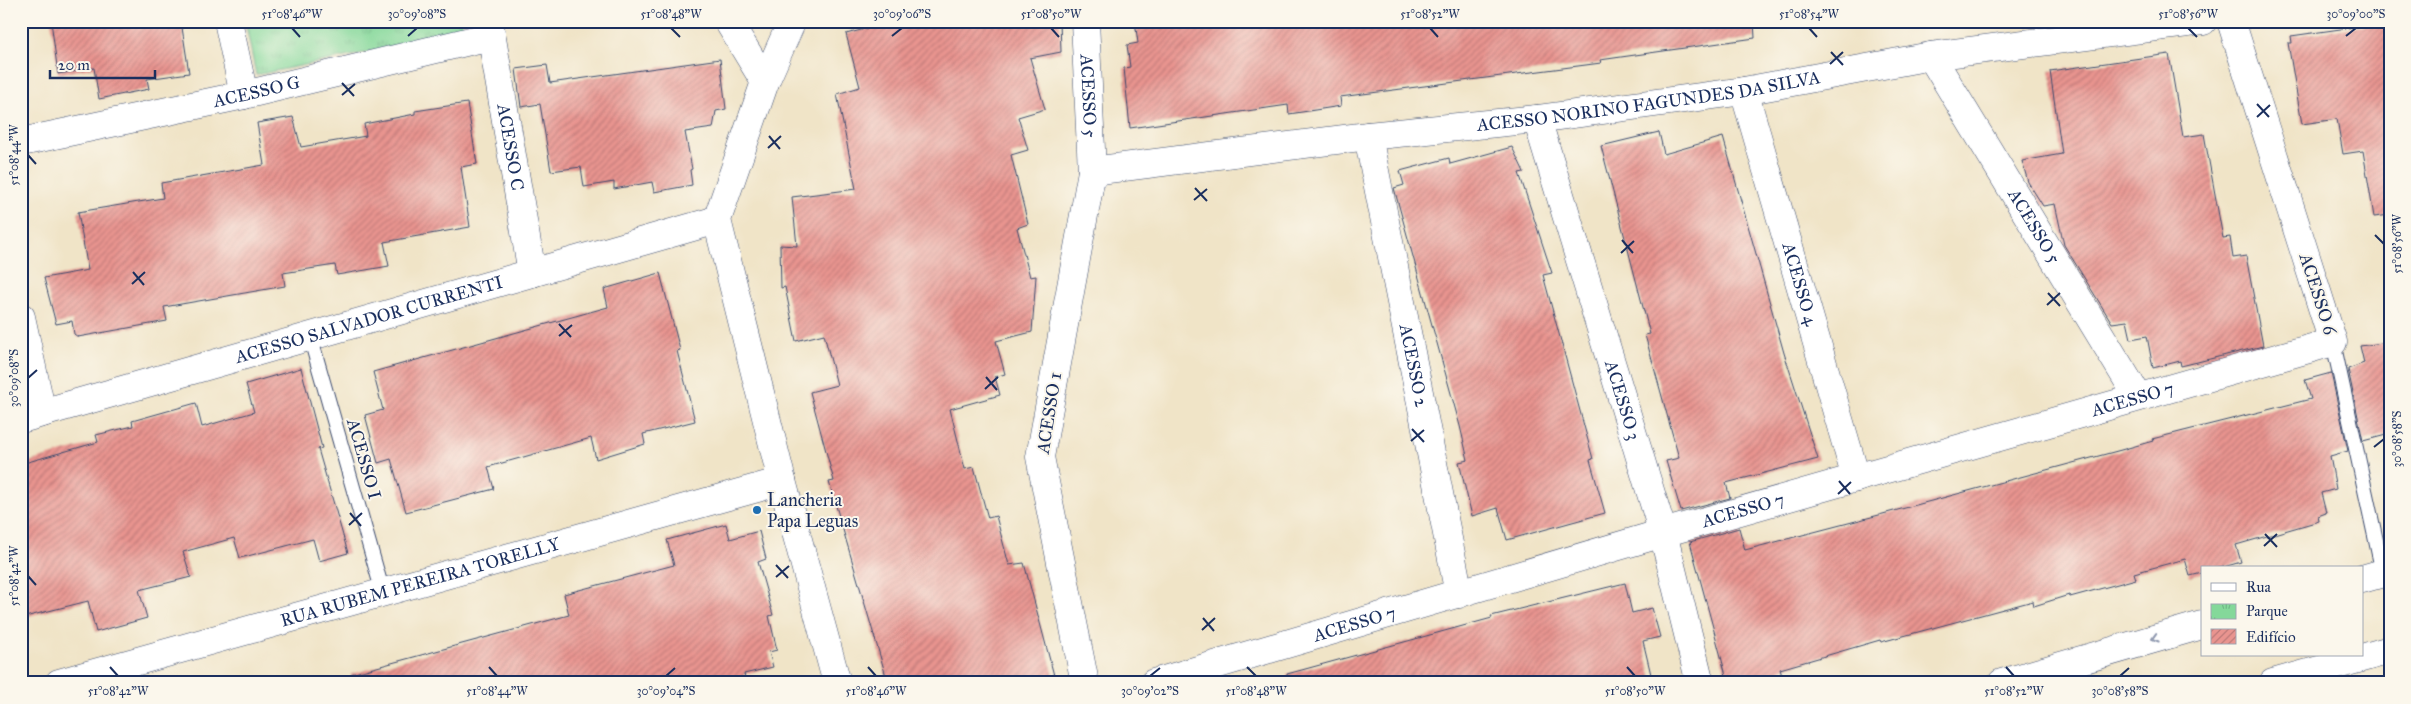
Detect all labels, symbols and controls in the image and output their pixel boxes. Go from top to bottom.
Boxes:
text: 51°08'46"W [262,7,323,21]
text: 30°09'08"S [388,7,446,21]
text: 51°08'48"W [640,7,702,21]
text: 30°09'06"S [873,7,931,21]
text: 51°08'50"W [1021,7,1082,21]
text: 51°08'52"W [1400,7,1460,21]
text: 51°08'54"W [1779,7,1840,21]
text: 51°08'56"W [2158,7,2218,21]
text: 30°09'00"S [2326,7,2386,21]
scale bar [50,48,155,80]
street label: ACESSO 5 [1076,53,1101,139]
text: 20 m [58,56,90,74]
street label: ACESSO NORINO FAGUNDES DA SILVA [1475,66,1822,136]
street label: ACESSO G [210,71,302,112]
street label: ACESSO C [492,101,529,192]
text: 51°08'44"W [7,124,21,186]
street label: ACESSO 5 [2003,184,2066,268]
text: 51°08'56"W [2390,214,2404,274]
street label: ACESSO 4 [1777,239,1823,329]
street label: ACESSO 6 [2294,250,2342,338]
street label: ACESSO SALVADOR CURRENTI [232,271,506,368]
street label: ACESSO 2 [1394,321,1433,409]
text: 30°09'08"S [7,349,21,407]
street label: ACESSO 3 [1600,357,1645,443]
street label: ACESSO 1 [1032,371,1066,456]
street label: ACESSO 7 [2088,377,2176,422]
text: 30°08'58"S [2390,410,2404,467]
street label: ACESSO I [342,415,386,502]
street label: ACESSO 7 [1698,488,1787,533]
place label: Lancheria Papa Leguas [767,489,858,533]
marker: Lancheria Papa Leguas [751,504,763,516]
street label: RUA RUBEM PEREIRA TORELLY [278,532,563,632]
text: 51°08'42"W [7,545,21,606]
legend [2201,566,2364,656]
text: Rua [2246,578,2271,596]
street label: ACESSO 7 [1310,601,1398,647]
text: Parque [2246,602,2288,621]
text: Edifício [2246,628,2296,646]
one-way arrow [2152,633,2160,643]
text: 51°08'42"W [88,684,149,698]
text: 51°08'44"W [466,684,528,698]
text: 30°09'04"S [637,684,695,698]
text: 51°08'46"W [846,684,907,698]
text: 30°09'02"S [1121,684,1179,698]
text: 51°08'48"W [1225,684,1287,698]
text: 51°08'50"W [1605,684,1666,698]
text: 51°08'52"W [1984,684,2044,698]
text: 30°08'58"S [2092,684,2149,698]

